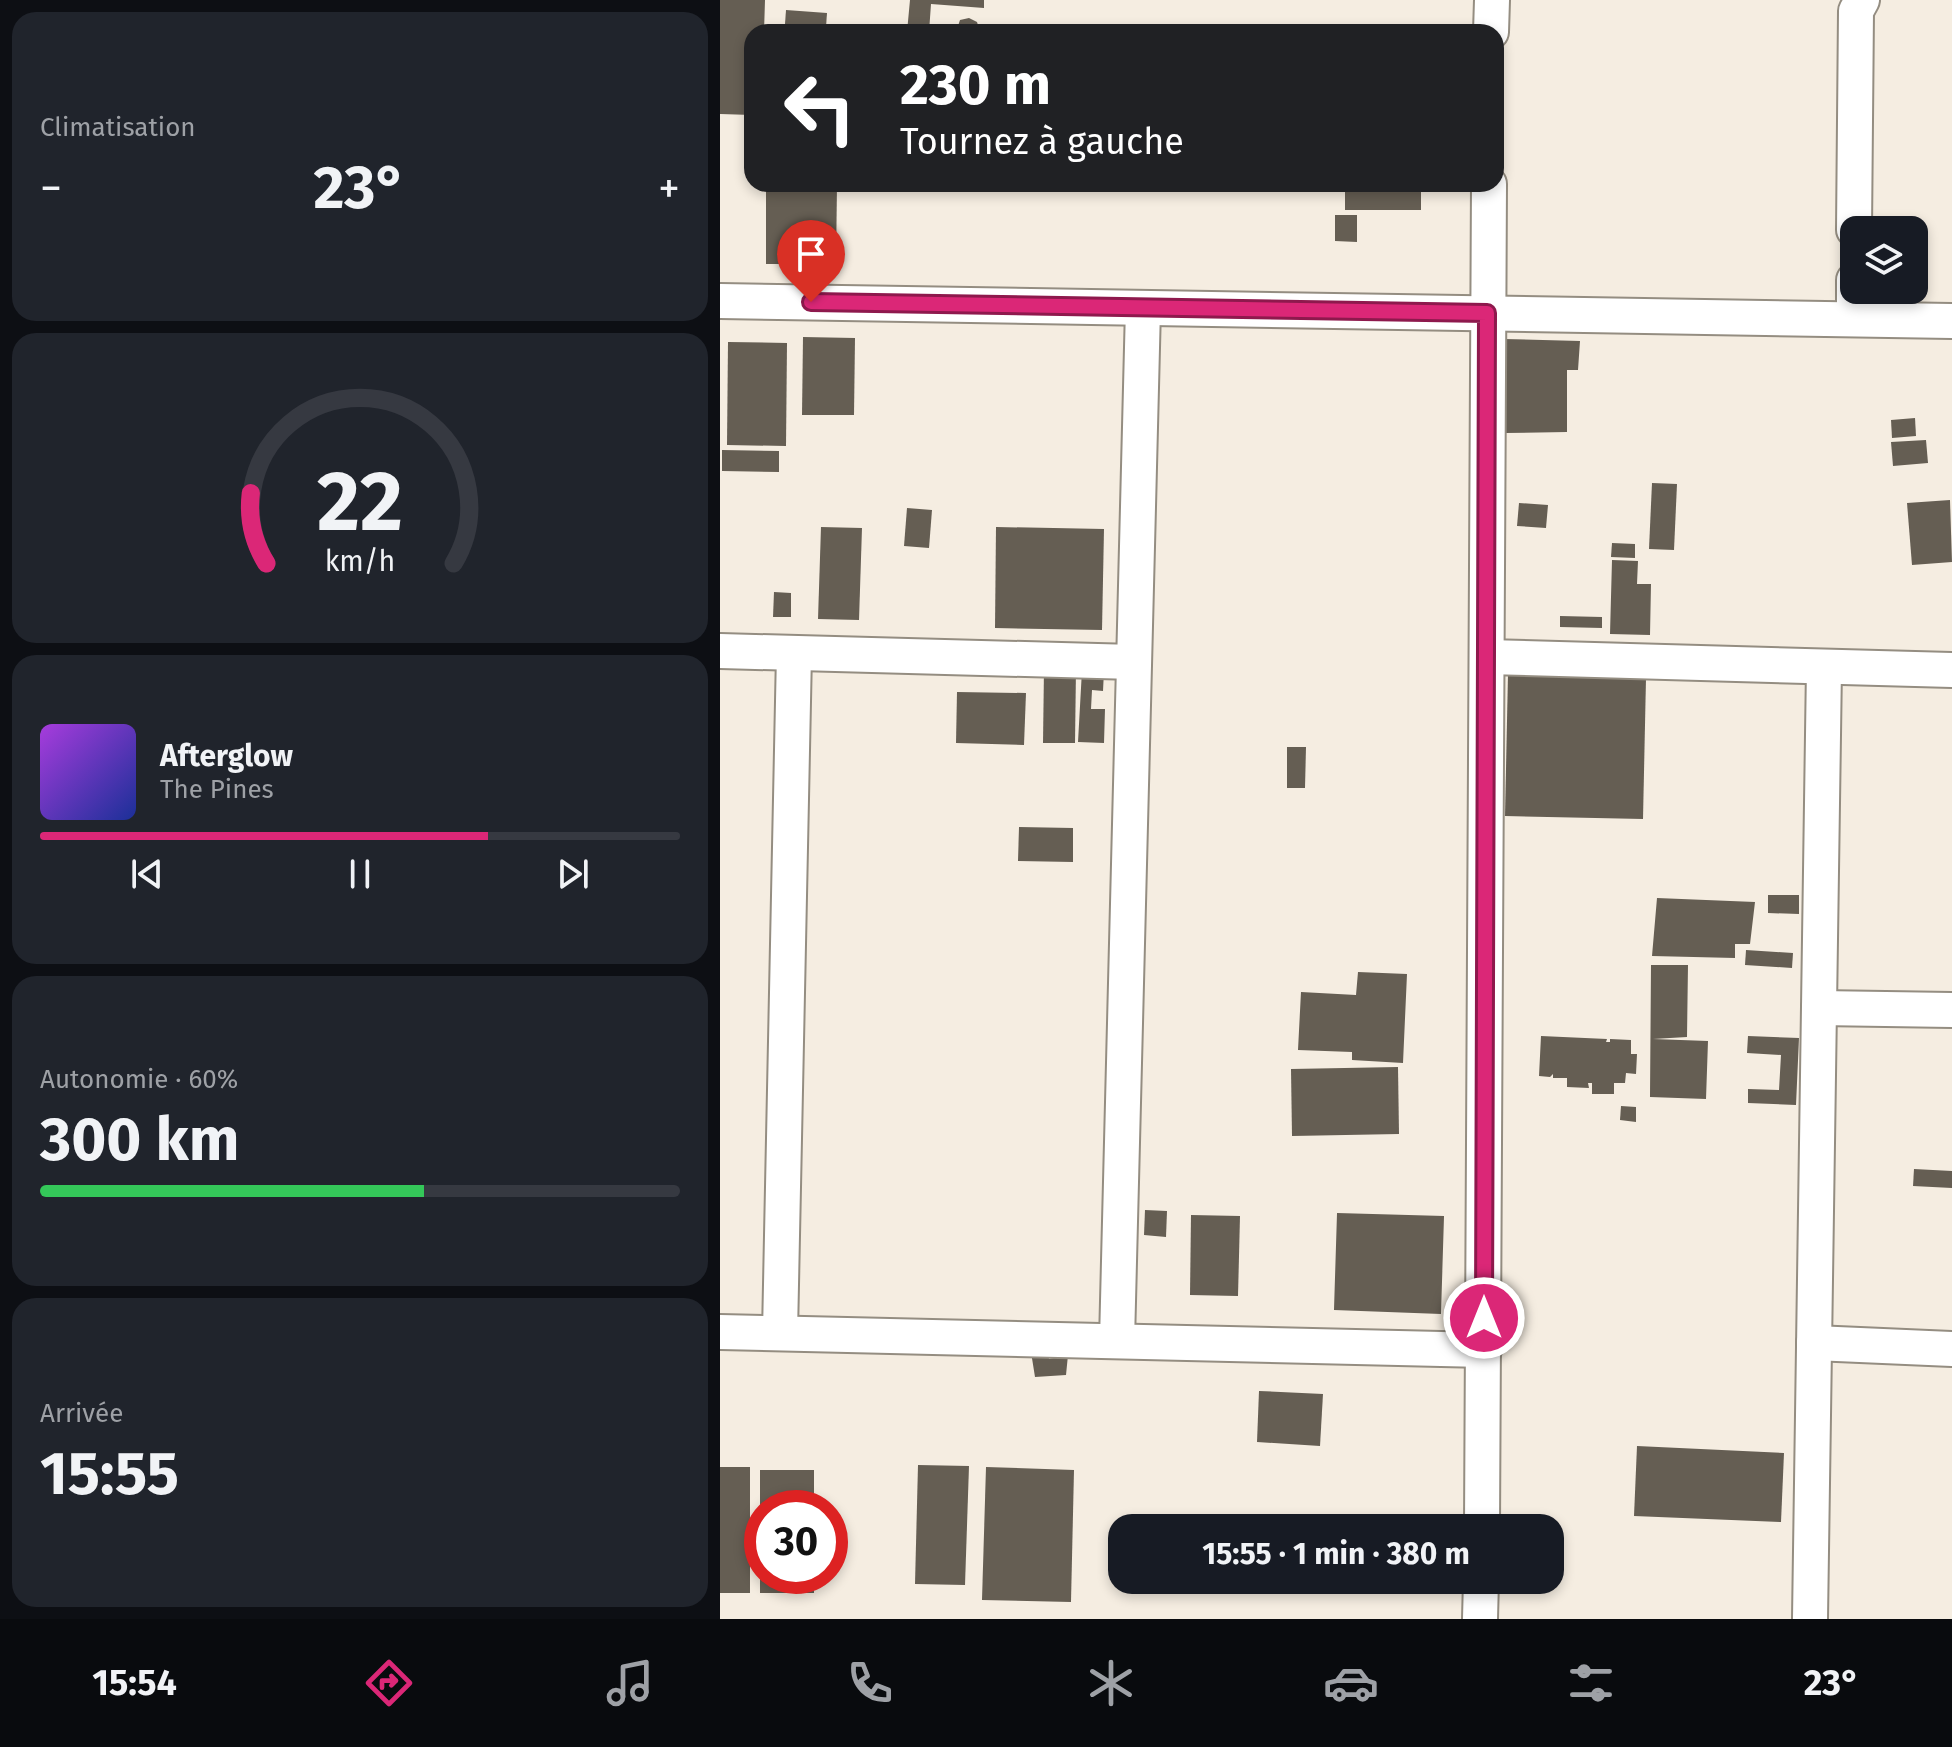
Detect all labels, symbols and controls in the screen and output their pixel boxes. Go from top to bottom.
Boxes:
text: 230 m [900,52,1051,119]
icon: left [768,56,872,160]
text: Climatisation [40,112,196,143]
text: Tournez à gauche [900,120,1184,164]
text: 23° [313,152,407,224]
text: − [40,162,62,215]
text: + [658,162,680,215]
map controls [1840,216,1928,304]
button: layers [1840,216,1928,304]
pin [777,220,845,302]
icon: arrive [789,232,833,276]
text: 22 [317,452,403,552]
text: km/h [325,544,395,579]
text: Afterglow [160,738,293,774]
text: The Pines [160,774,274,805]
icon: previous [125,852,169,896]
icon: pause [338,852,382,896]
icon: next [551,852,595,896]
text: Autonomie · 60% [40,1064,238,1095]
text: 300 km [40,1104,239,1176]
position arrow [1442,1276,1526,1360]
text: Arrivée [40,1398,123,1429]
text: 15:55 [40,1438,179,1510]
speed limit sign: 30 [744,1490,848,1594]
text: 15:55 · 1 min · 380 m [1202,1536,1470,1572]
icon: directions [361,1655,417,1711]
icon: music [602,1655,658,1711]
icon: phone [842,1655,898,1711]
icon: climate [1083,1655,1139,1711]
icon: car [1323,1655,1379,1711]
icon: filters [1563,1655,1619,1711]
text: 15:54 [92,1661,177,1705]
text: 23° [1804,1661,1860,1705]

